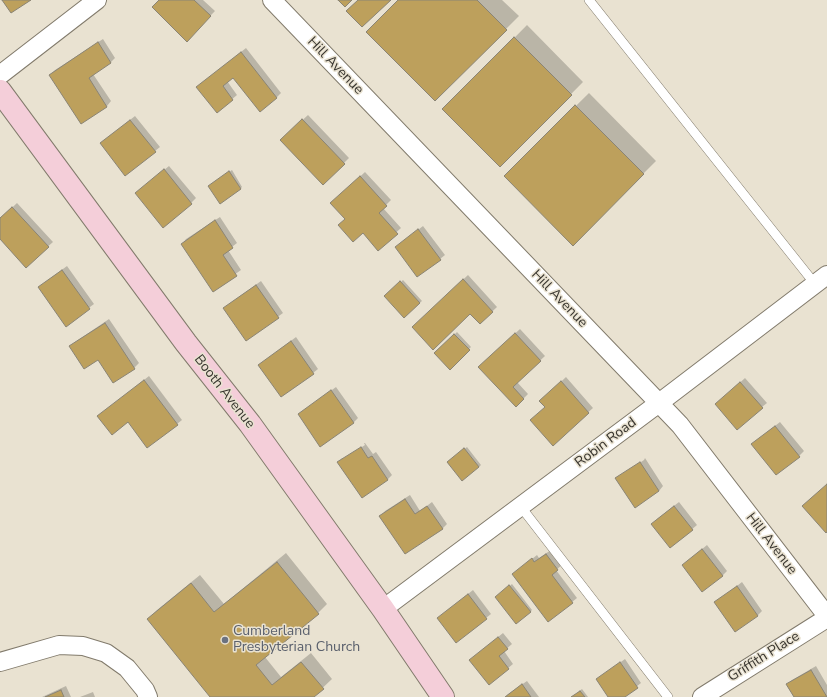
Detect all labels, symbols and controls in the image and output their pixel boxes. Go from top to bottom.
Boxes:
street label: Hill Avenue [303,34,367,98]
street label: Hill Avenue [527,267,591,331]
street label: Booth Avenue [190,352,258,432]
street label: Robin Road [572,414,640,472]
street label: Hill Avenue [742,510,800,578]
place label: Cumberland Presbyterian Church [233,624,360,656]
street label: Griffith Place [725,628,803,686]
marker: Cumberland Presbyterian Church [220,635,230,645]

